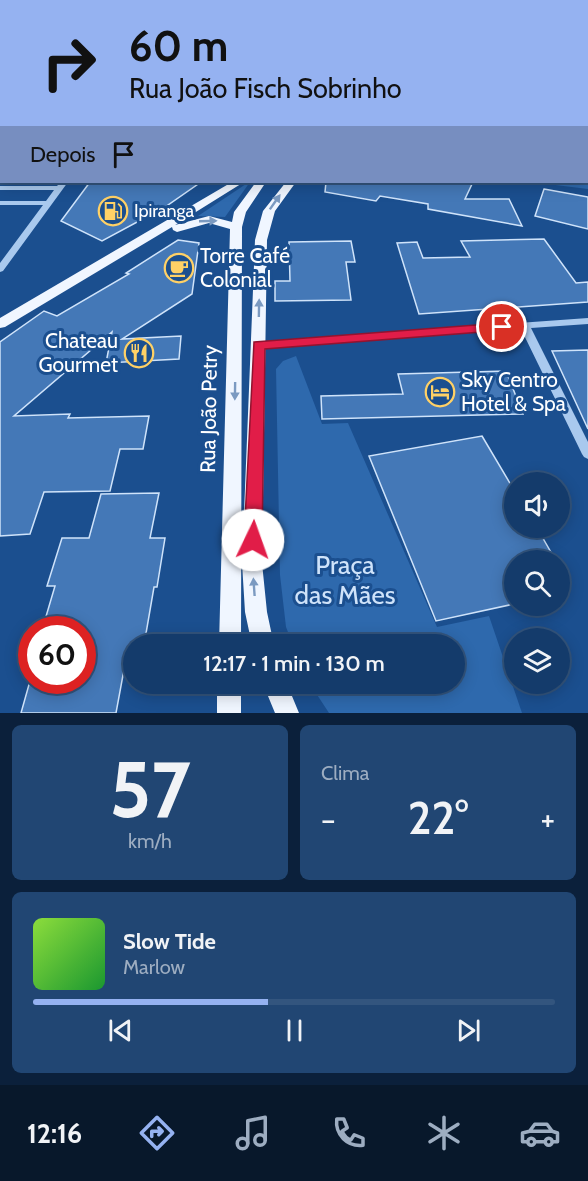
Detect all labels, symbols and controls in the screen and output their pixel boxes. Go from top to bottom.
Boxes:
text: 60 m [129,20,228,72]
icon: right [30,24,108,102]
text: Rua João Fisch Sobrinho [129,72,402,105]
icon: arrive [107,138,140,171]
text: Depois [30,141,95,168]
one-way arrow [269,194,281,210]
fuel station icon: Ipiranga [97,195,129,227]
place label: Ipiranga [134,200,194,222]
one-way arrow [199,216,218,225]
place label: Torre Café Colonial [200,243,290,292]
cafe icon: Torre Café Colonial [163,252,195,284]
one-way arrow [254,299,264,318]
pin [476,301,527,352]
icon: arrive [485,310,518,343]
place label: Chateau Gourmet [39,328,118,377]
restaurant icon: Chateau Gourmet [123,337,155,369]
street label: Rua João Petry [195,344,222,473]
place label: Sky Centro Hotel & Spa [461,367,566,416]
hotel icon: Sky Centro Hotel & Spa [424,376,456,408]
one-way arrow [230,381,240,400]
map controls [504,472,570,694]
button: sound [504,472,570,538]
position arrow [221,508,285,572]
park label: Praça das Mães [294,549,396,611]
button: search [504,550,570,616]
one-way arrow [249,578,259,597]
speed limit sign: 60 [18,616,96,694]
button: layers [504,628,570,694]
text: 12:17 · 1 min · 130 m [203,650,385,677]
text: 57 [109,742,191,837]
text: Clima [321,761,369,785]
text: 22° [408,791,468,845]
text: − [321,799,336,839]
text: + [540,799,555,839]
text: km/h [128,829,172,853]
text: Slow Tide [123,928,216,955]
text: Marlow [123,955,185,979]
icon: previous [104,1014,137,1047]
icon: pause [278,1014,311,1047]
icon: next [452,1014,485,1047]
icon: directions [136,1112,178,1154]
icon: music [232,1112,274,1154]
icon: phone [328,1112,370,1154]
icon: climate [423,1112,465,1154]
icon: car [519,1112,561,1154]
text: 12:16 [27,1117,82,1150]

